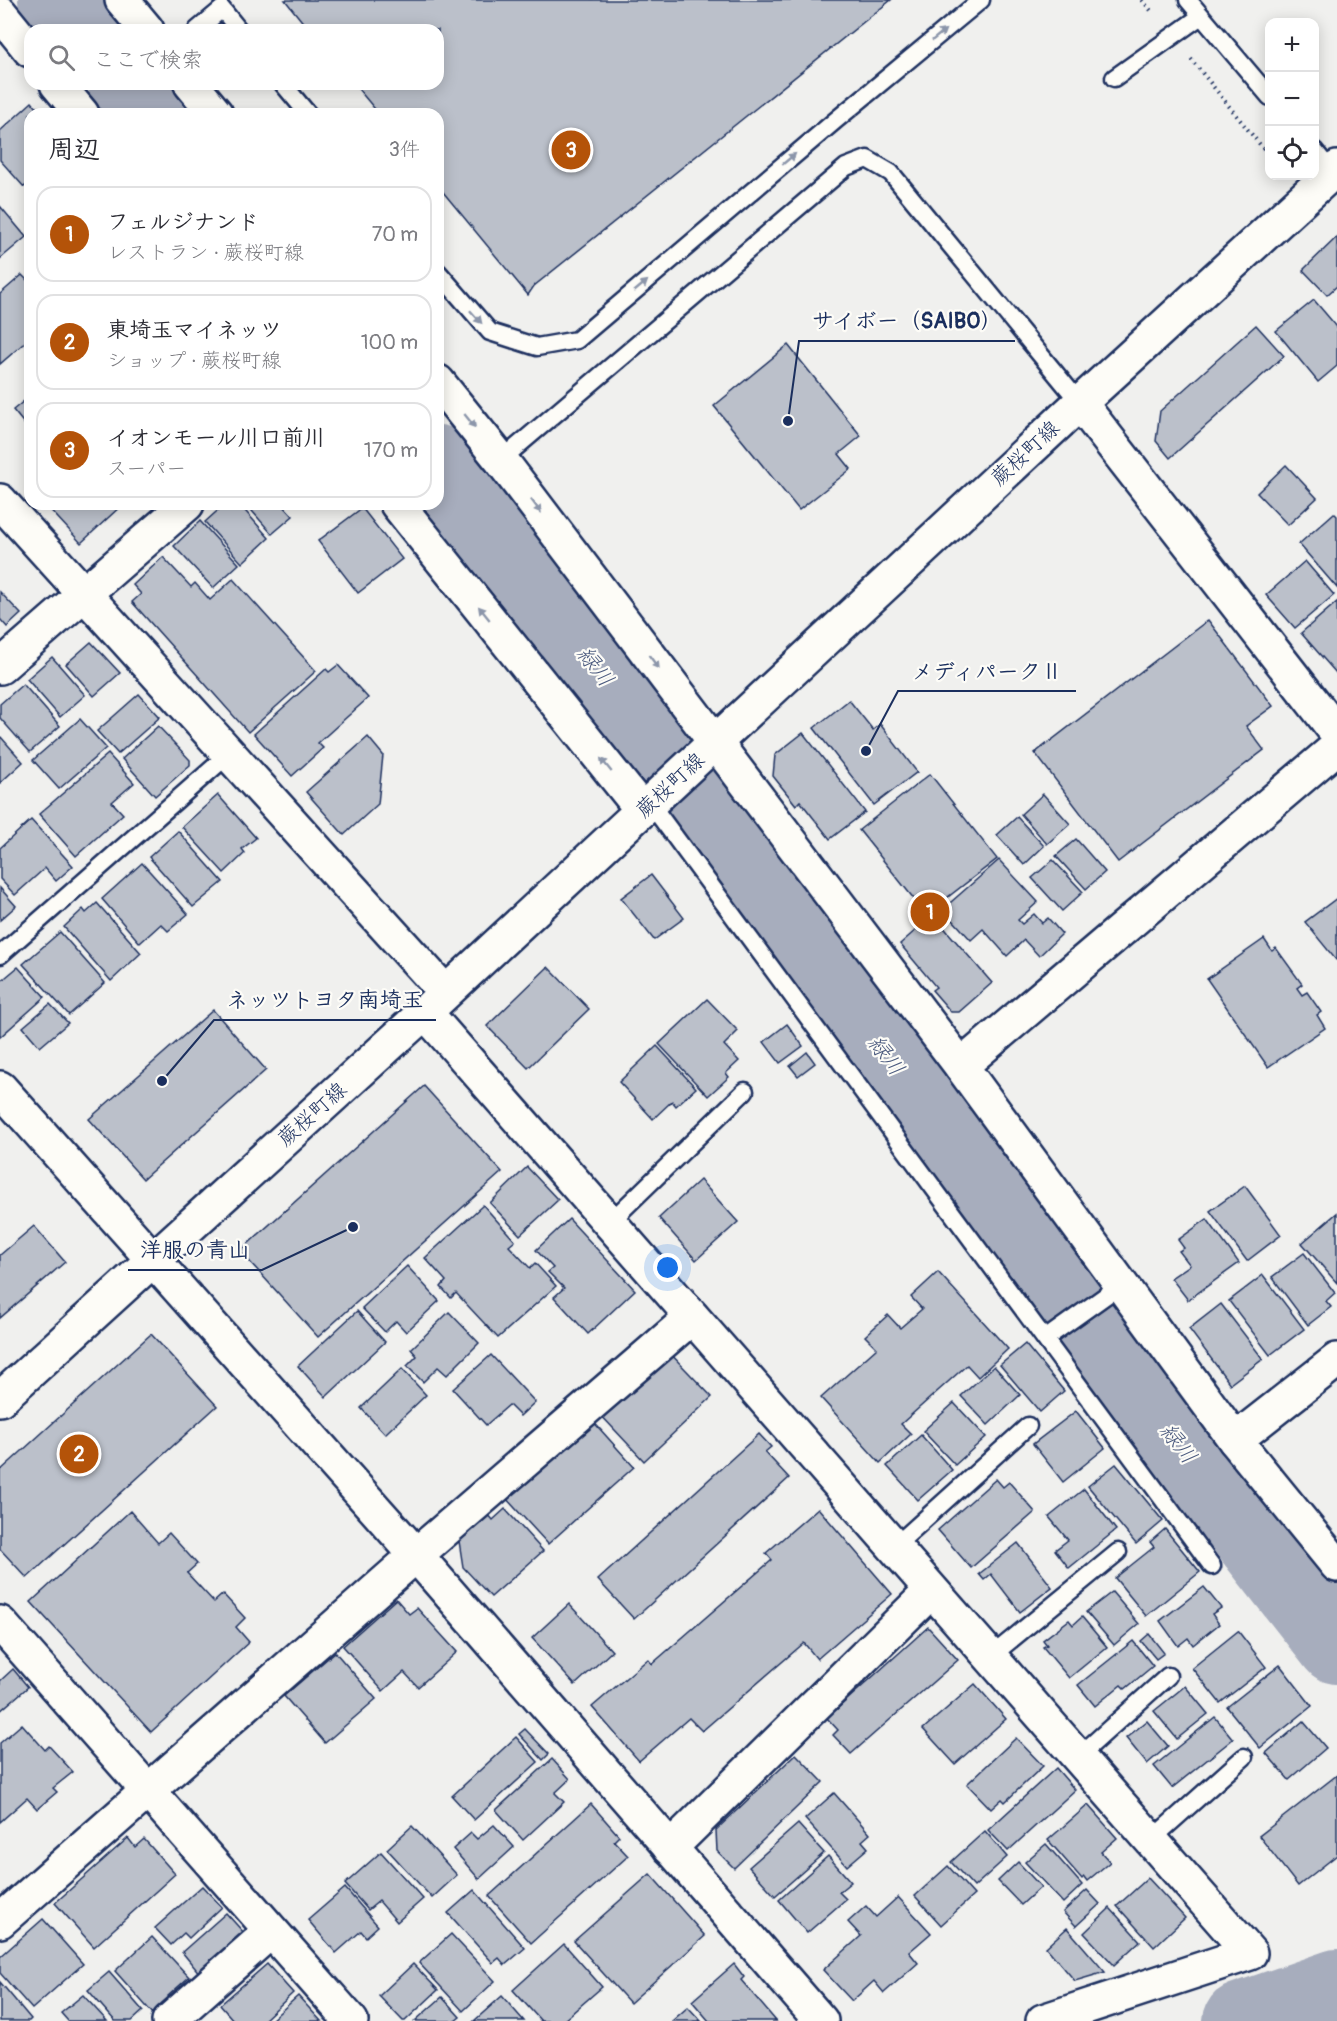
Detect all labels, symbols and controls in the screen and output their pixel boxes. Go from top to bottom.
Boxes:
map controls [1265,18,1319,180]
button: + [1265,18,1319,72]
search box [24,24,444,90]
one-way arrow [931,28,947,41]
icon: search [45,41,78,74]
text: ここで検索 [93,46,203,74]
button: − [1265,72,1319,126]
button: locate [1265,126,1319,180]
pin: 3 [552,128,590,172]
text: 周辺 [48,134,100,166]
text: 3件 [389,137,420,162]
one-way arrow [781,153,797,166]
text: フェルジナンド [107,208,259,236]
text: 1 [66,222,73,247]
text: 70 m [372,222,418,247]
text: レストラン · 蕨桜町線 [107,240,304,265]
one-way arrow [633,280,648,293]
callout: サイボー（SAIBO） [799,301,1015,341]
text: サイボー（SAIBO） [812,307,1002,335]
one-way arrow [468,310,482,324]
text: 東埼玉マイネッツ [107,316,282,344]
text: 2 [64,330,75,355]
text: 100 m [361,330,418,355]
text: ショップ · 蕨桜町線 [107,348,281,373]
one-way arrow [463,413,476,429]
street label: 蕨桜町線 [985,415,1065,492]
text: イオンモール川口前川 [107,424,326,452]
text: 3 [64,438,75,463]
text: 170 m [364,438,418,463]
text: スーパー [107,456,186,481]
one-way arrow [530,499,542,514]
one-way arrow [478,605,490,620]
water label: 緑川 [571,641,620,693]
callout: メディパークⅡ [898,651,1076,691]
one-way arrow [647,654,660,670]
text: メディパークⅡ [911,658,1063,686]
street label: 蕨桜町線 [630,747,710,824]
one-way arrow [599,757,612,773]
pin: 1 [910,890,950,934]
callout: ネッツトヨタ南埼玉 [214,980,436,1020]
text: ネッツトヨタ南埼玉 [226,986,424,1014]
water label: 緑川 [862,1030,911,1082]
street label: 蕨桜町線 [272,1076,353,1153]
callout: 洋服の青山 [128,1230,262,1270]
text: 洋服の青山 [140,1236,250,1264]
your location [653,1253,682,1282]
water label: 緑川 [1154,1418,1203,1470]
pin: 2 [60,1432,98,1476]

